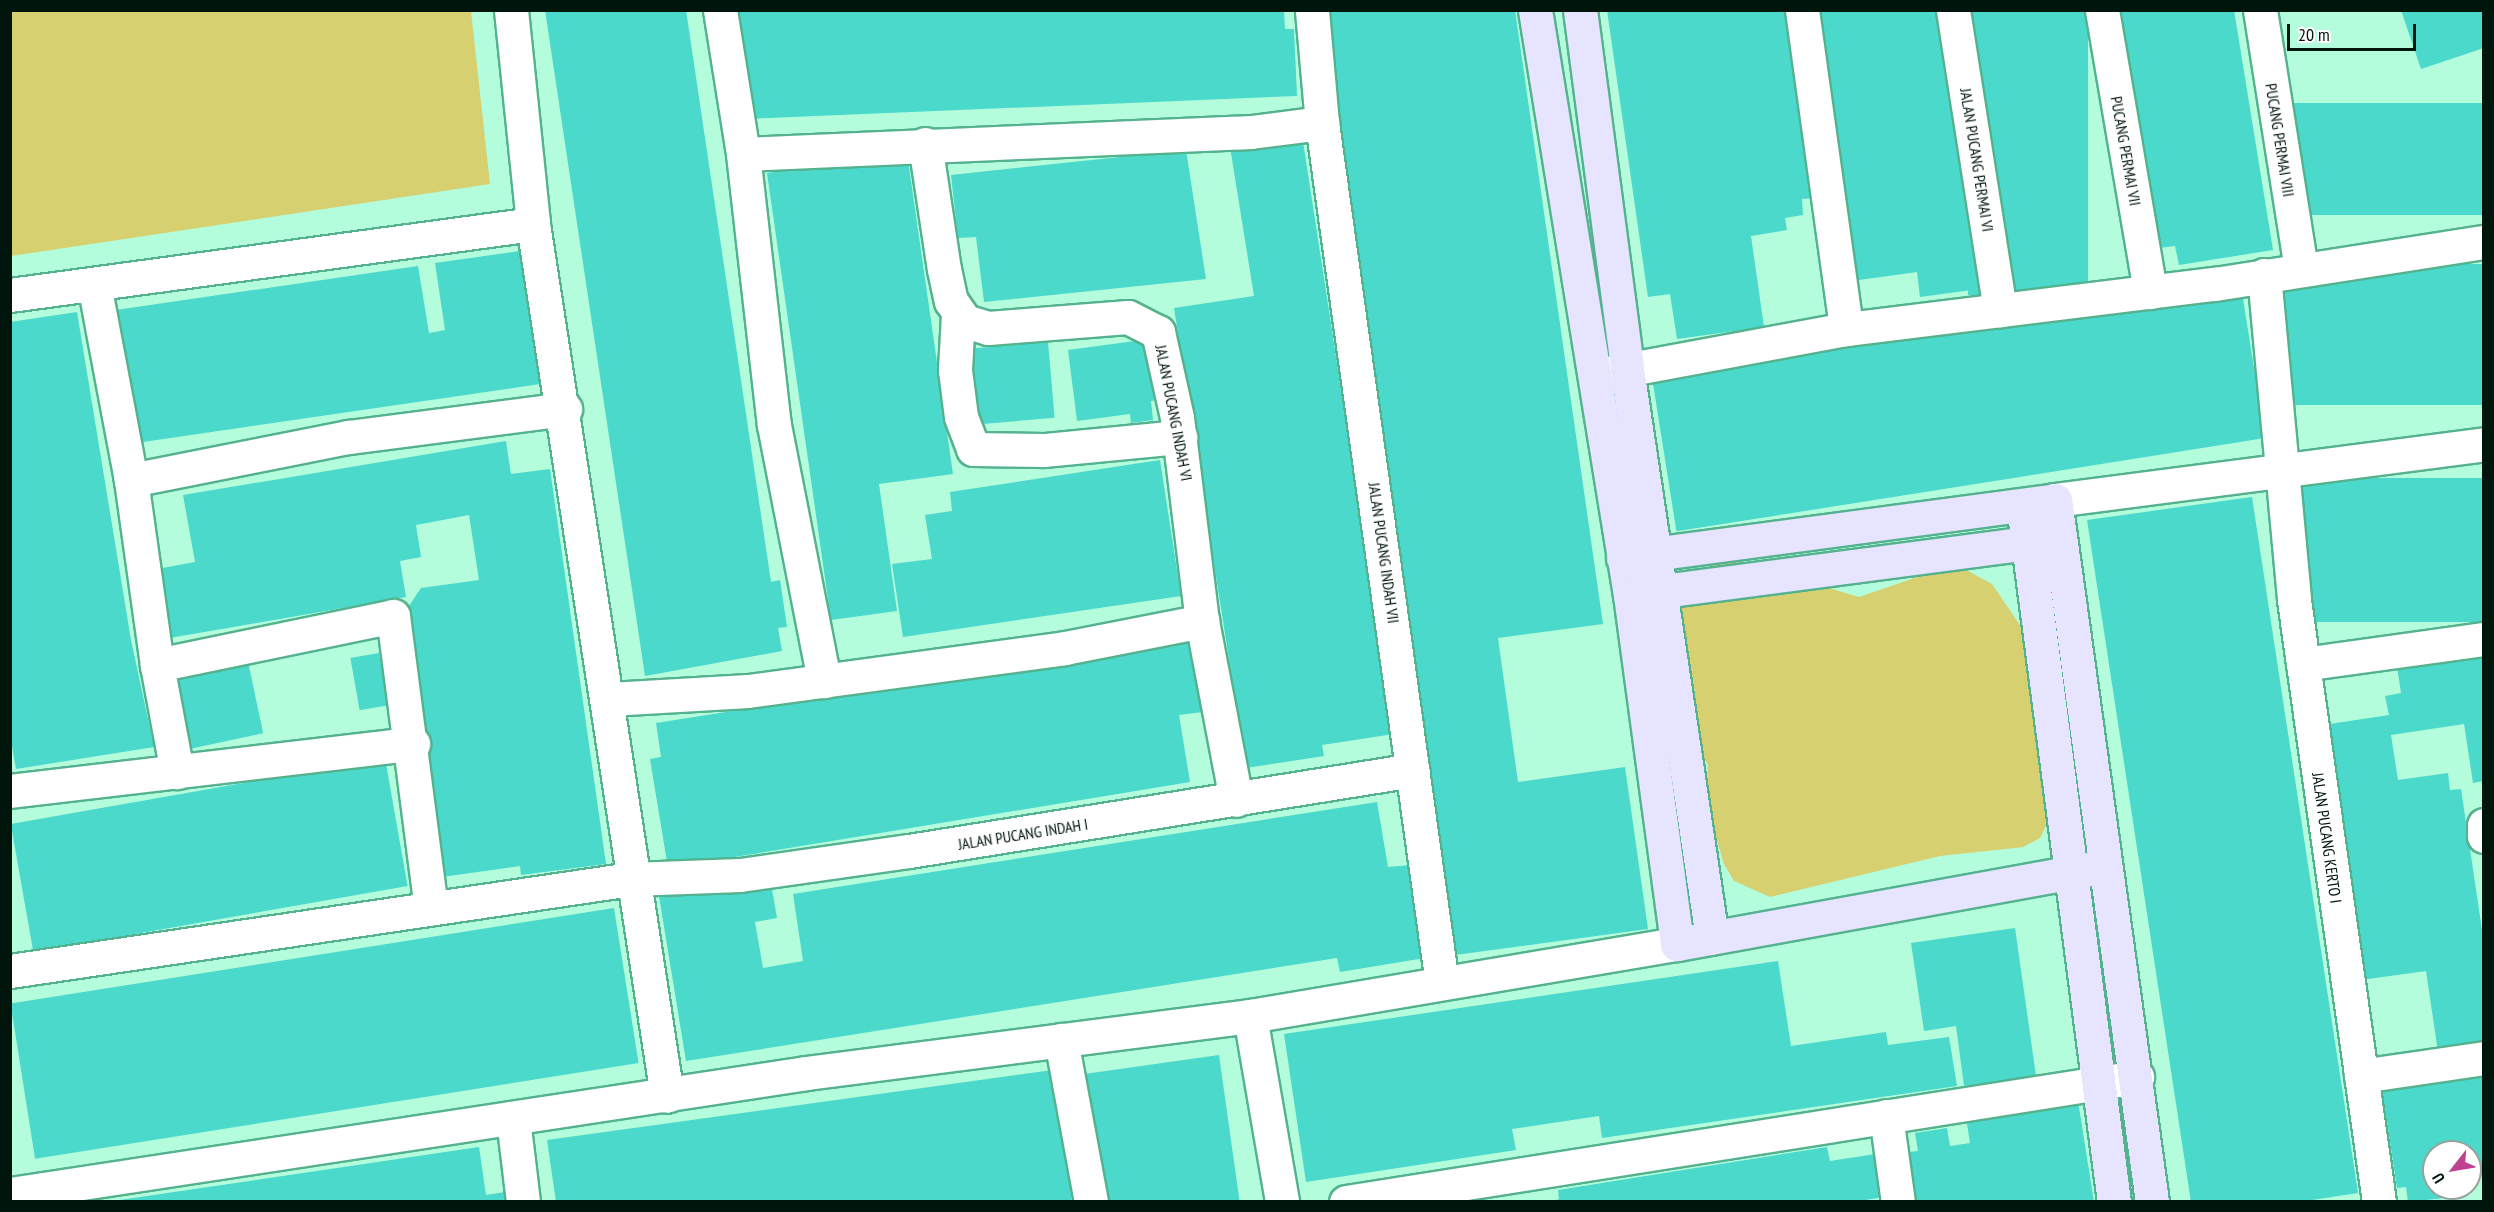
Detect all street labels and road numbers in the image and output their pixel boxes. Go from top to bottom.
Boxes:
street label: PUCANG PERMAI VIII [2262,82,2298,198]
street label: JALAN PUCANG PERMAI VI [1956,87,1998,233]
street label: PUCANG PERMAI VII [2107,94,2145,208]
street label: JALAN PUCANG INDAH VI [1151,343,1197,483]
street label: JALAN PUCANG INDAH VII [1365,481,1403,625]
street label: JALAN PUCANG KERTO I [2308,771,2346,905]
street label: JALAN PUCANG INDAH I [957,814,1089,854]

